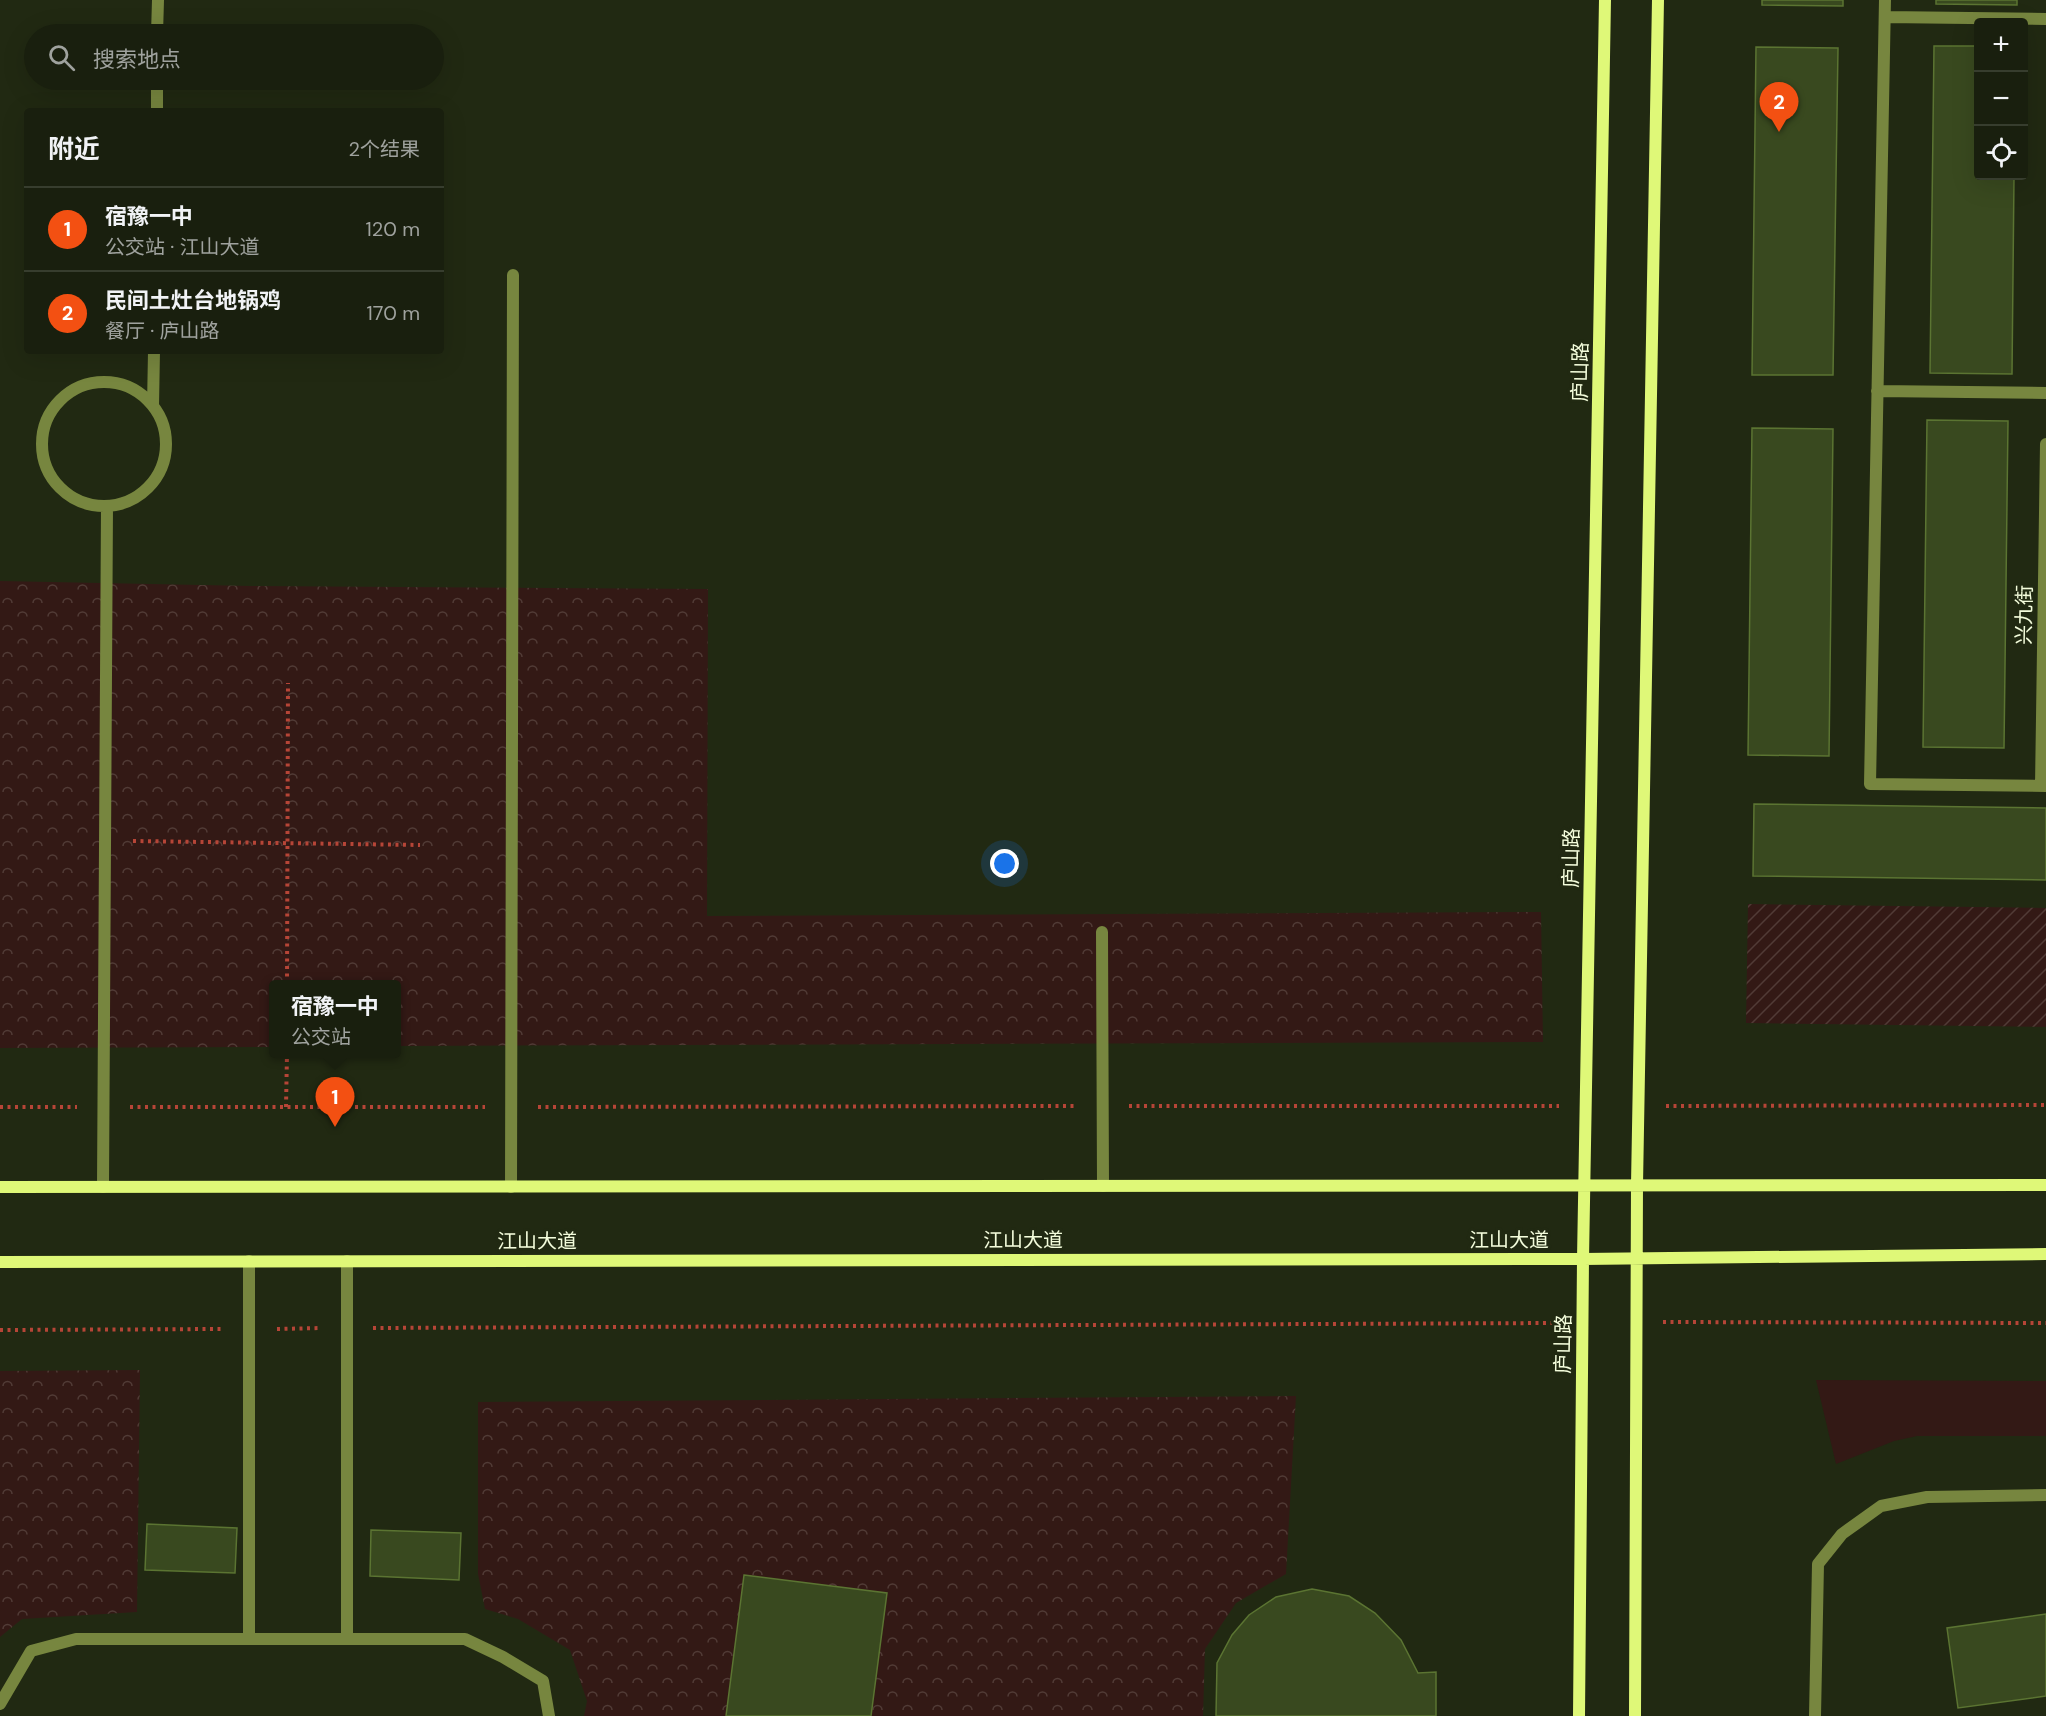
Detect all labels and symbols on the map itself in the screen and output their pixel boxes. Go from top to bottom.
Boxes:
pin: 2 [1760,82,1798,132]
street label: 庐山路 [1566,342,1594,402]
street label: 兴九街 [2010,585,2038,645]
street label: 庐山路 [1557,828,1585,888]
your location [990,849,1019,878]
pin: 1 [316,1078,354,1127]
street label: 江山大道 [983,1227,1063,1253]
street label: 江山大道 [1469,1227,1549,1253]
street label: 江山大道 [497,1228,577,1254]
street label: 庐山路 [1549,1314,1577,1374]

